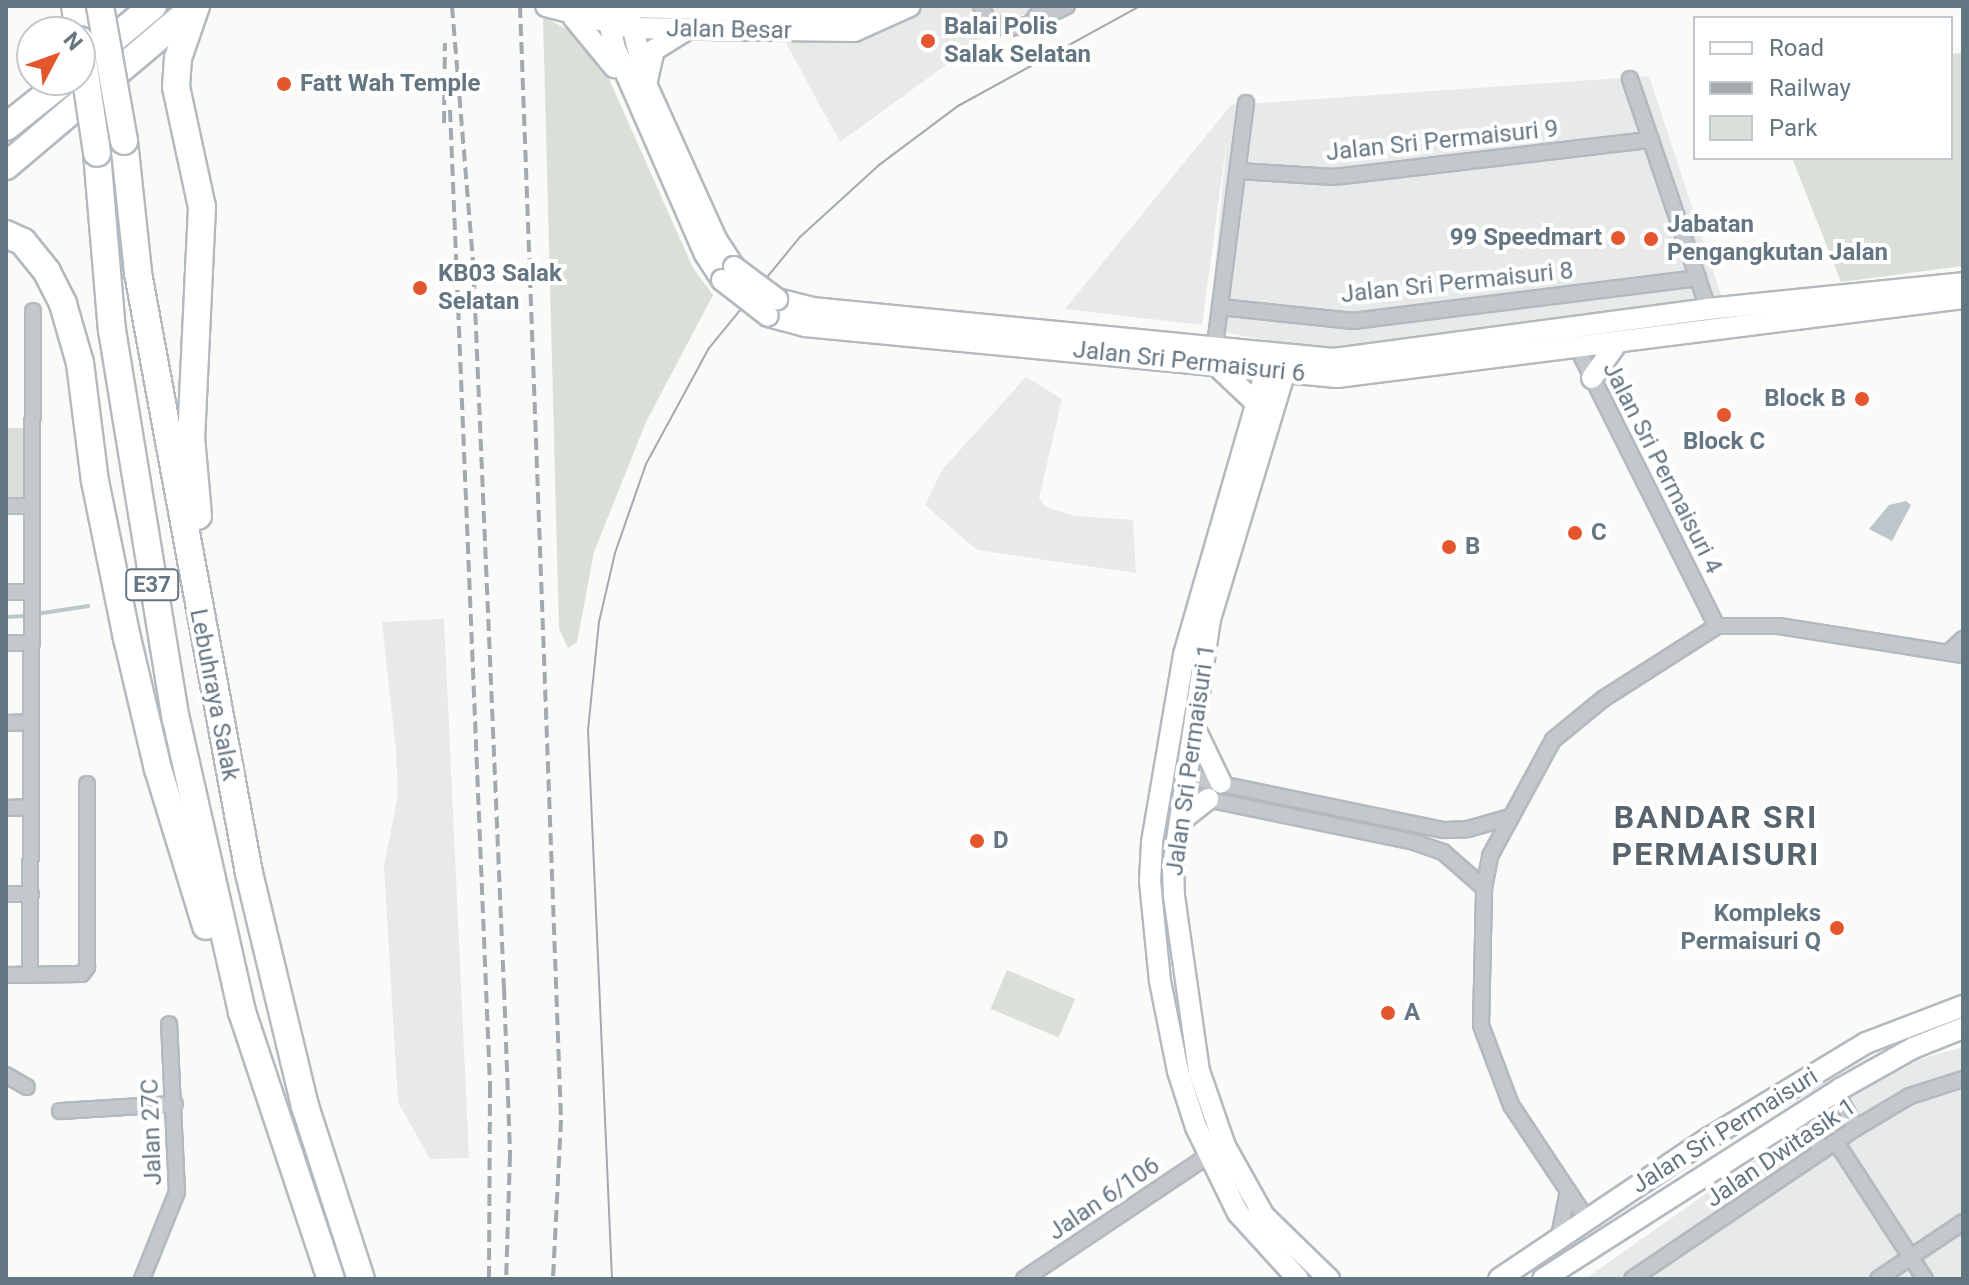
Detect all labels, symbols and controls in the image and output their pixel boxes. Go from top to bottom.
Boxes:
place label: Balai Polis Salak Selatan [944,13,1091,69]
street label: Jalan Besar [666,15,792,45]
north arrow [16,16,96,96]
legend [1693,16,1953,160]
text: N [58,27,88,55]
marker: Balai Polis Salak Selatan [919,32,937,50]
text: Road [1769,34,1824,62]
place label: Fatt Wah Temple [300,70,481,98]
text: Railway [1769,74,1851,102]
marker: Fatt Wah Temple [275,75,293,93]
street label: Jalan Sri Permaisuri 9 [1324,114,1560,168]
text: Park [1769,114,1817,142]
place label: Jabatan Pengangkutan Jalan [1667,211,1888,267]
place label: 99 Speedmart [1450,224,1602,252]
marker: 99 Speedmart [1609,229,1627,247]
marker: Jabatan Pengangkutan Jalan [1642,230,1660,248]
street label: Jalan Sri Permaisuri 8 [1339,256,1575,310]
place label: KB03 Salak Selatan [438,260,562,316]
marker: KB03 Salak Selatan [409,277,431,299]
street label: Jalan Sri Permaisuri 6 [1071,335,1307,389]
street label: Jalan Sri Permaisuri 4 [1596,357,1728,579]
place label: Block B [1764,385,1846,413]
marker: Block B [1853,390,1871,408]
marker: Block C [1715,406,1733,424]
place label: Block C [1683,428,1765,456]
place label: C [1591,519,1607,547]
marker: C [1566,524,1584,542]
place label: B [1465,533,1480,561]
marker: B [1440,538,1458,556]
road number: E37 [124,567,180,603]
street label: Lebuhraya Salak [183,607,245,783]
street label: Jalan Sri Permaisuri 1 [1161,642,1221,878]
district label: BANDAR SRI PERMAISURI [1612,799,1820,874]
place label: D [993,827,1009,855]
marker: D [968,832,986,850]
place label: Kompleks Permaisuri Q [1681,900,1821,956]
marker: Kompleks Permaisuri Q [1828,919,1846,937]
place label: A [1404,999,1420,1027]
marker: A [1379,1004,1397,1022]
street label: Jalan Sri Permaisuri [1627,1062,1823,1200]
street label: Jalan 27C [136,1078,168,1186]
street label: Jalan Dwitasik 1 [1701,1092,1861,1214]
street label: Jalan 6/106 [1043,1151,1165,1247]

